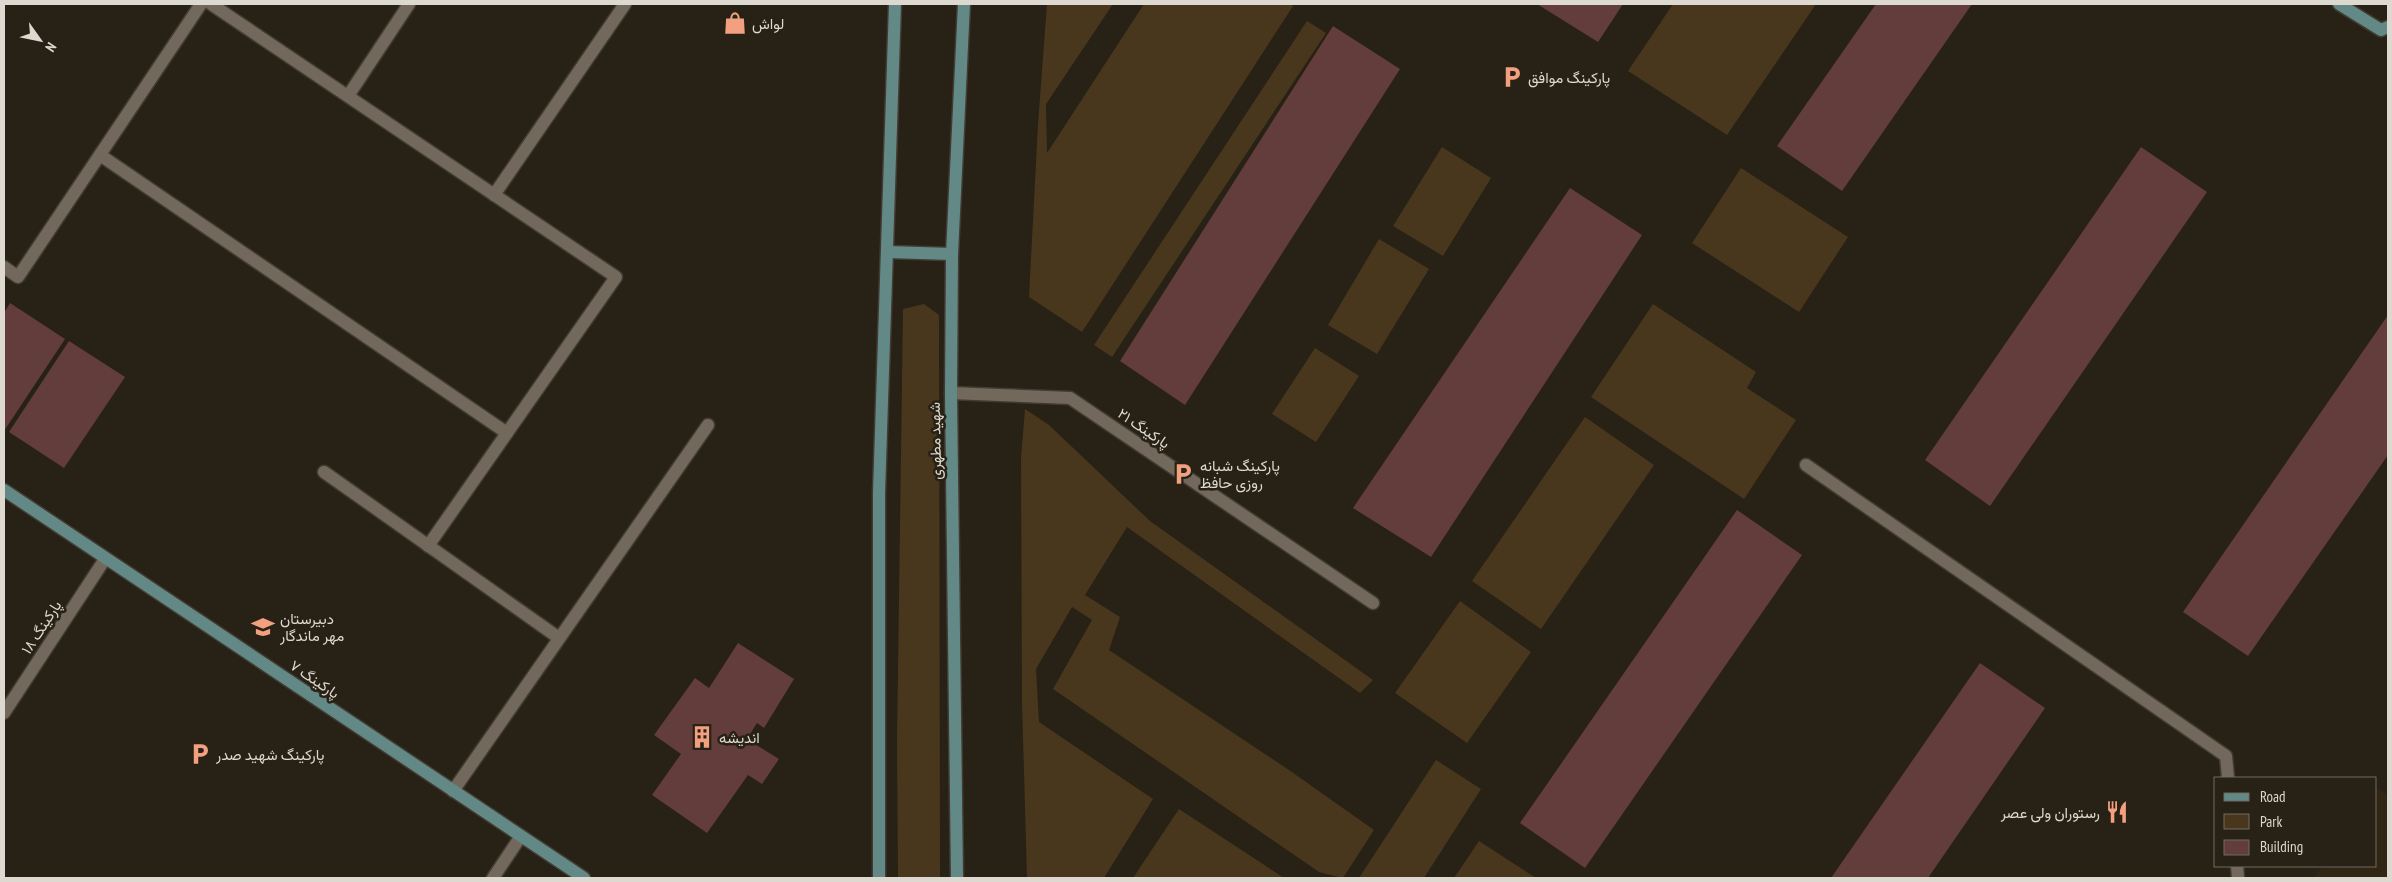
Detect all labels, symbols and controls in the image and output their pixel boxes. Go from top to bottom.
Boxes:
shop icon: لواش [722,10,748,36]
place label: لواش [752,14,784,34]
north arrow [15,15,65,65]
text: N [41,39,61,55]
parking icon: پارکینگ موافق [1499,64,1525,90]
place label: پارکینگ موافق [1528,68,1610,88]
street label: شهید مطهری [925,402,946,480]
street label: پارکینگ ۲۱ [1114,404,1174,453]
place label: پارکینگ شبانه روزی حافظ [1200,456,1280,493]
parking icon: پارکینگ شبانه روزی حافظ [1170,461,1196,487]
street label: پارکینگ ۱۸ [17,597,66,658]
place label: دبیرستان مهر ماندگار [279,609,344,645]
school or university icon: دبیرستان مهر ماندگار [250,614,276,640]
street label: پارکینگ ۷ [286,656,343,703]
building icon: اندیشه [689,724,715,750]
place label: اندیشه [719,728,760,747]
parking icon: پارکینگ شهید صدر [187,741,213,767]
place label: پارکینگ شهید صدر [215,745,324,765]
legend [2214,777,2377,867]
text: Road [2260,787,2286,806]
restaurant icon: رستوران ولی عصر [2104,799,2130,825]
place label: رستوران ولی عصر [2000,803,2100,823]
text: Park [2260,812,2282,831]
text: Building [2260,837,2303,856]

